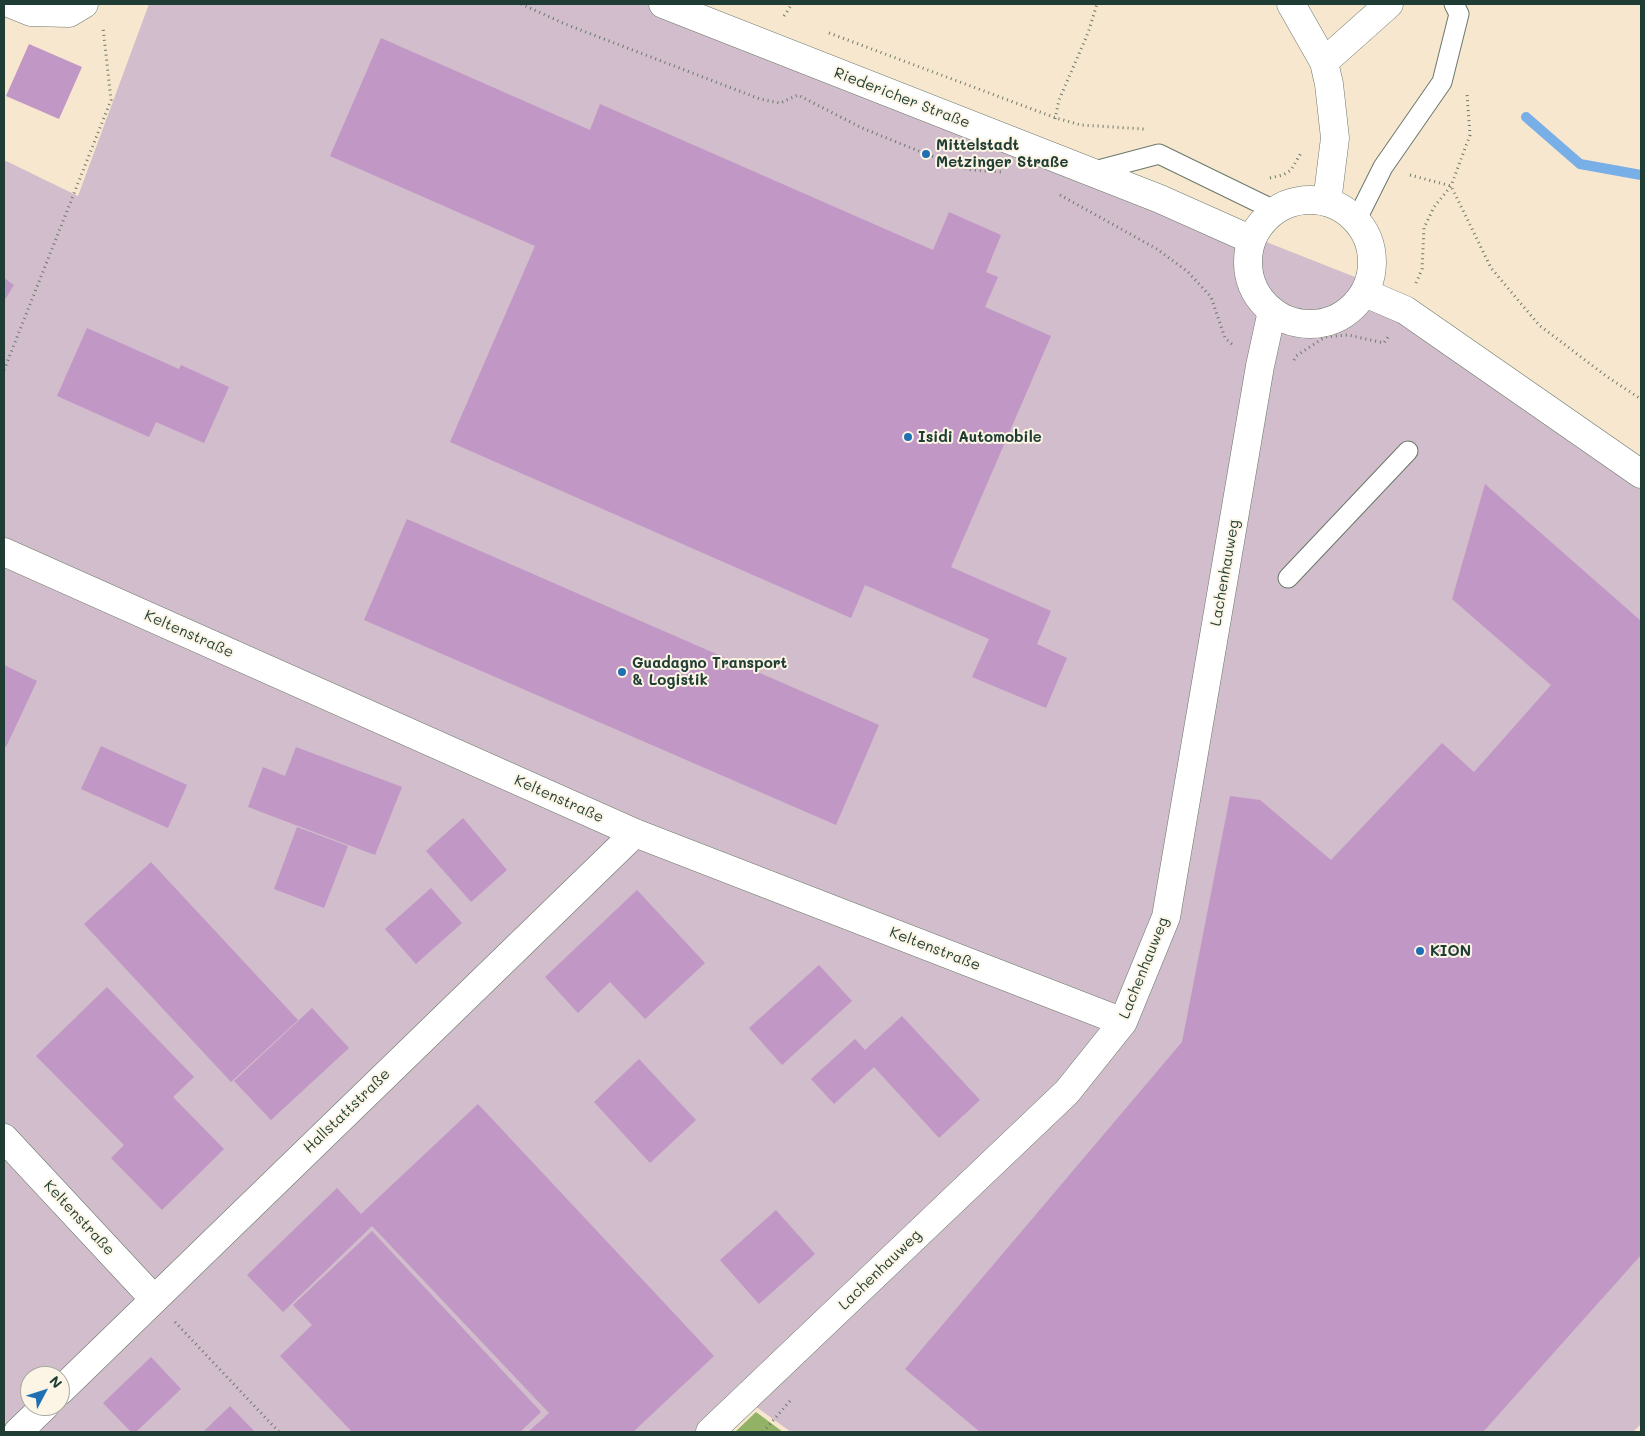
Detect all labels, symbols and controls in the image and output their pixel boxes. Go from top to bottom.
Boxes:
street label: Riedericher Straße [832,64,972,132]
place label: Mittelstadt Metzinger Straße [936,136,1068,171]
marker: Mittelstadt Metzinger Straße [920,148,932,160]
place label: Isidi Automobile [918,428,1042,446]
marker: Isidi Automobile [902,431,914,443]
street label: Lachenhauweg [1207,518,1243,628]
street label: Keltenstraße [142,606,236,662]
place label: Guadagno Transport & Logistik [632,654,787,689]
marker: Guadagno Transport & Logistik [616,666,628,678]
street label: Keltenstraße [512,771,606,827]
street label: Lachenhauweg [1115,915,1173,1021]
street label: Keltenstraße [887,923,983,975]
place label: KION [1430,942,1471,960]
marker: KION [1414,945,1426,957]
street label: Hallstattstraße [300,1065,394,1157]
street label: Keltenstraße [40,1177,118,1259]
street label: Lachenhauweg [835,1226,925,1314]
north arrow [20,1366,70,1416]
text: N [45,1371,67,1392]

